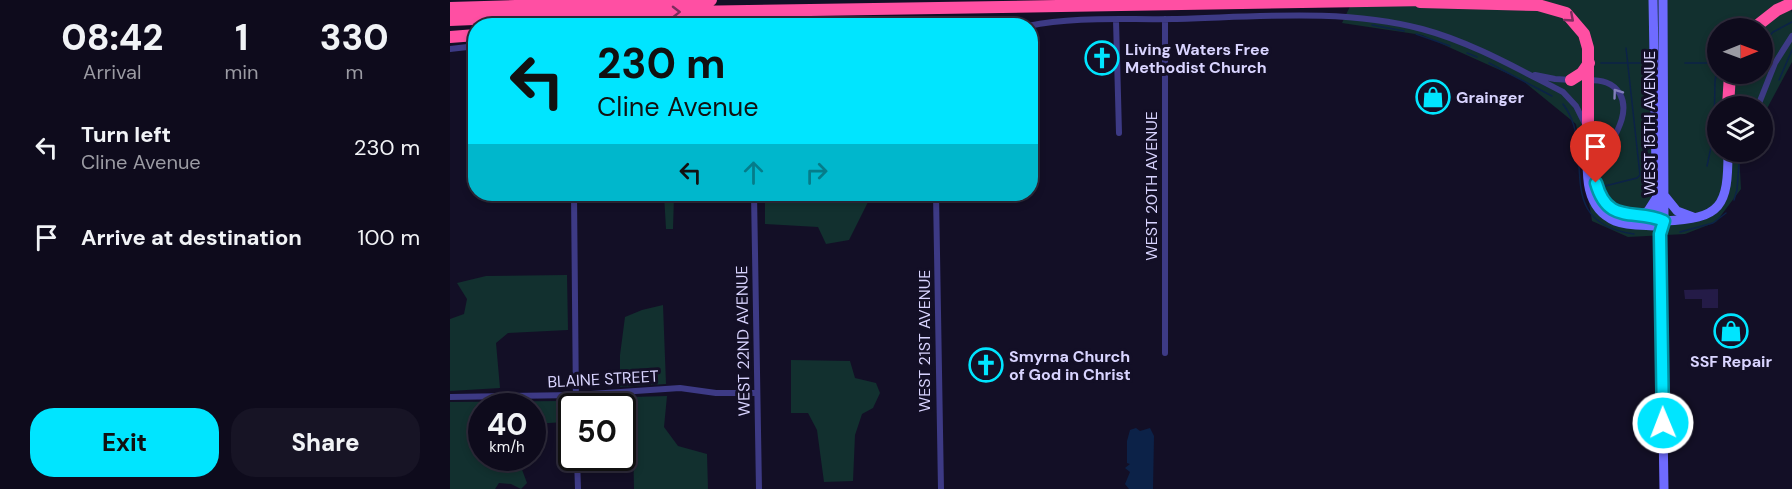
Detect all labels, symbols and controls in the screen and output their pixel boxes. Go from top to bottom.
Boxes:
one-way arrow [672,6,681,18]
one-way arrow [1563,11,1574,22]
text: 08:42 [61,14,163,61]
text: 1 [235,14,248,61]
text: 330 [320,14,389,61]
north arrow [1707,18,1773,84]
map controls [1707,18,1773,162]
text: 230 m [597,36,726,91]
place label: Living Waters Free Methodist Church [1125,39,1269,78]
church icon: Living Waters Free Methodist Church [1084,40,1120,76]
icon: left [498,42,576,120]
street label: WEST 15TH AVENUE [1639,51,1660,195]
text: Arrival [83,59,141,85]
text: min [225,59,259,85]
text: m [345,59,363,85]
shop icon: Grainger [1415,79,1451,115]
place label: Grainger [1456,87,1524,108]
text: Cline Avenue [597,89,759,124]
one-way arrow [1613,89,1624,100]
button: layers [1707,96,1773,162]
street label: WEST 20TH AVENUE [1141,111,1162,261]
text: Turn left [81,120,171,149]
pin [1570,121,1621,183]
icon: arrive [1579,130,1612,163]
icon: left [30,131,63,164]
text: 230 m [354,133,420,162]
text: Cline Avenue [81,149,201,175]
icon: left [674,156,707,189]
icon: ahead [737,156,770,189]
icon: right [800,156,833,189]
icon: arrive [30,221,63,254]
text: Arrive at destination [81,223,302,252]
text: 100 m [358,223,420,252]
street label: WEST 22ND AVENUE [731,265,755,417]
street label: WEST 21ST AVENUE [914,270,935,412]
shop icon: SSF Repair [1713,313,1749,349]
place label: Smyrna Church of God in Christ [1009,346,1131,385]
church icon: Smyrna Church of God in Christ [968,347,1004,383]
place label: SSF Repair [1690,351,1772,372]
street label: BLAINE STREET [547,366,659,392]
position arrow [1631,391,1695,455]
speed limit sign: 50 [558,393,636,471]
text: 40 [487,405,527,444]
button: Exit [30,408,219,477]
button: Share [231,408,420,477]
text: km/h [489,437,525,457]

